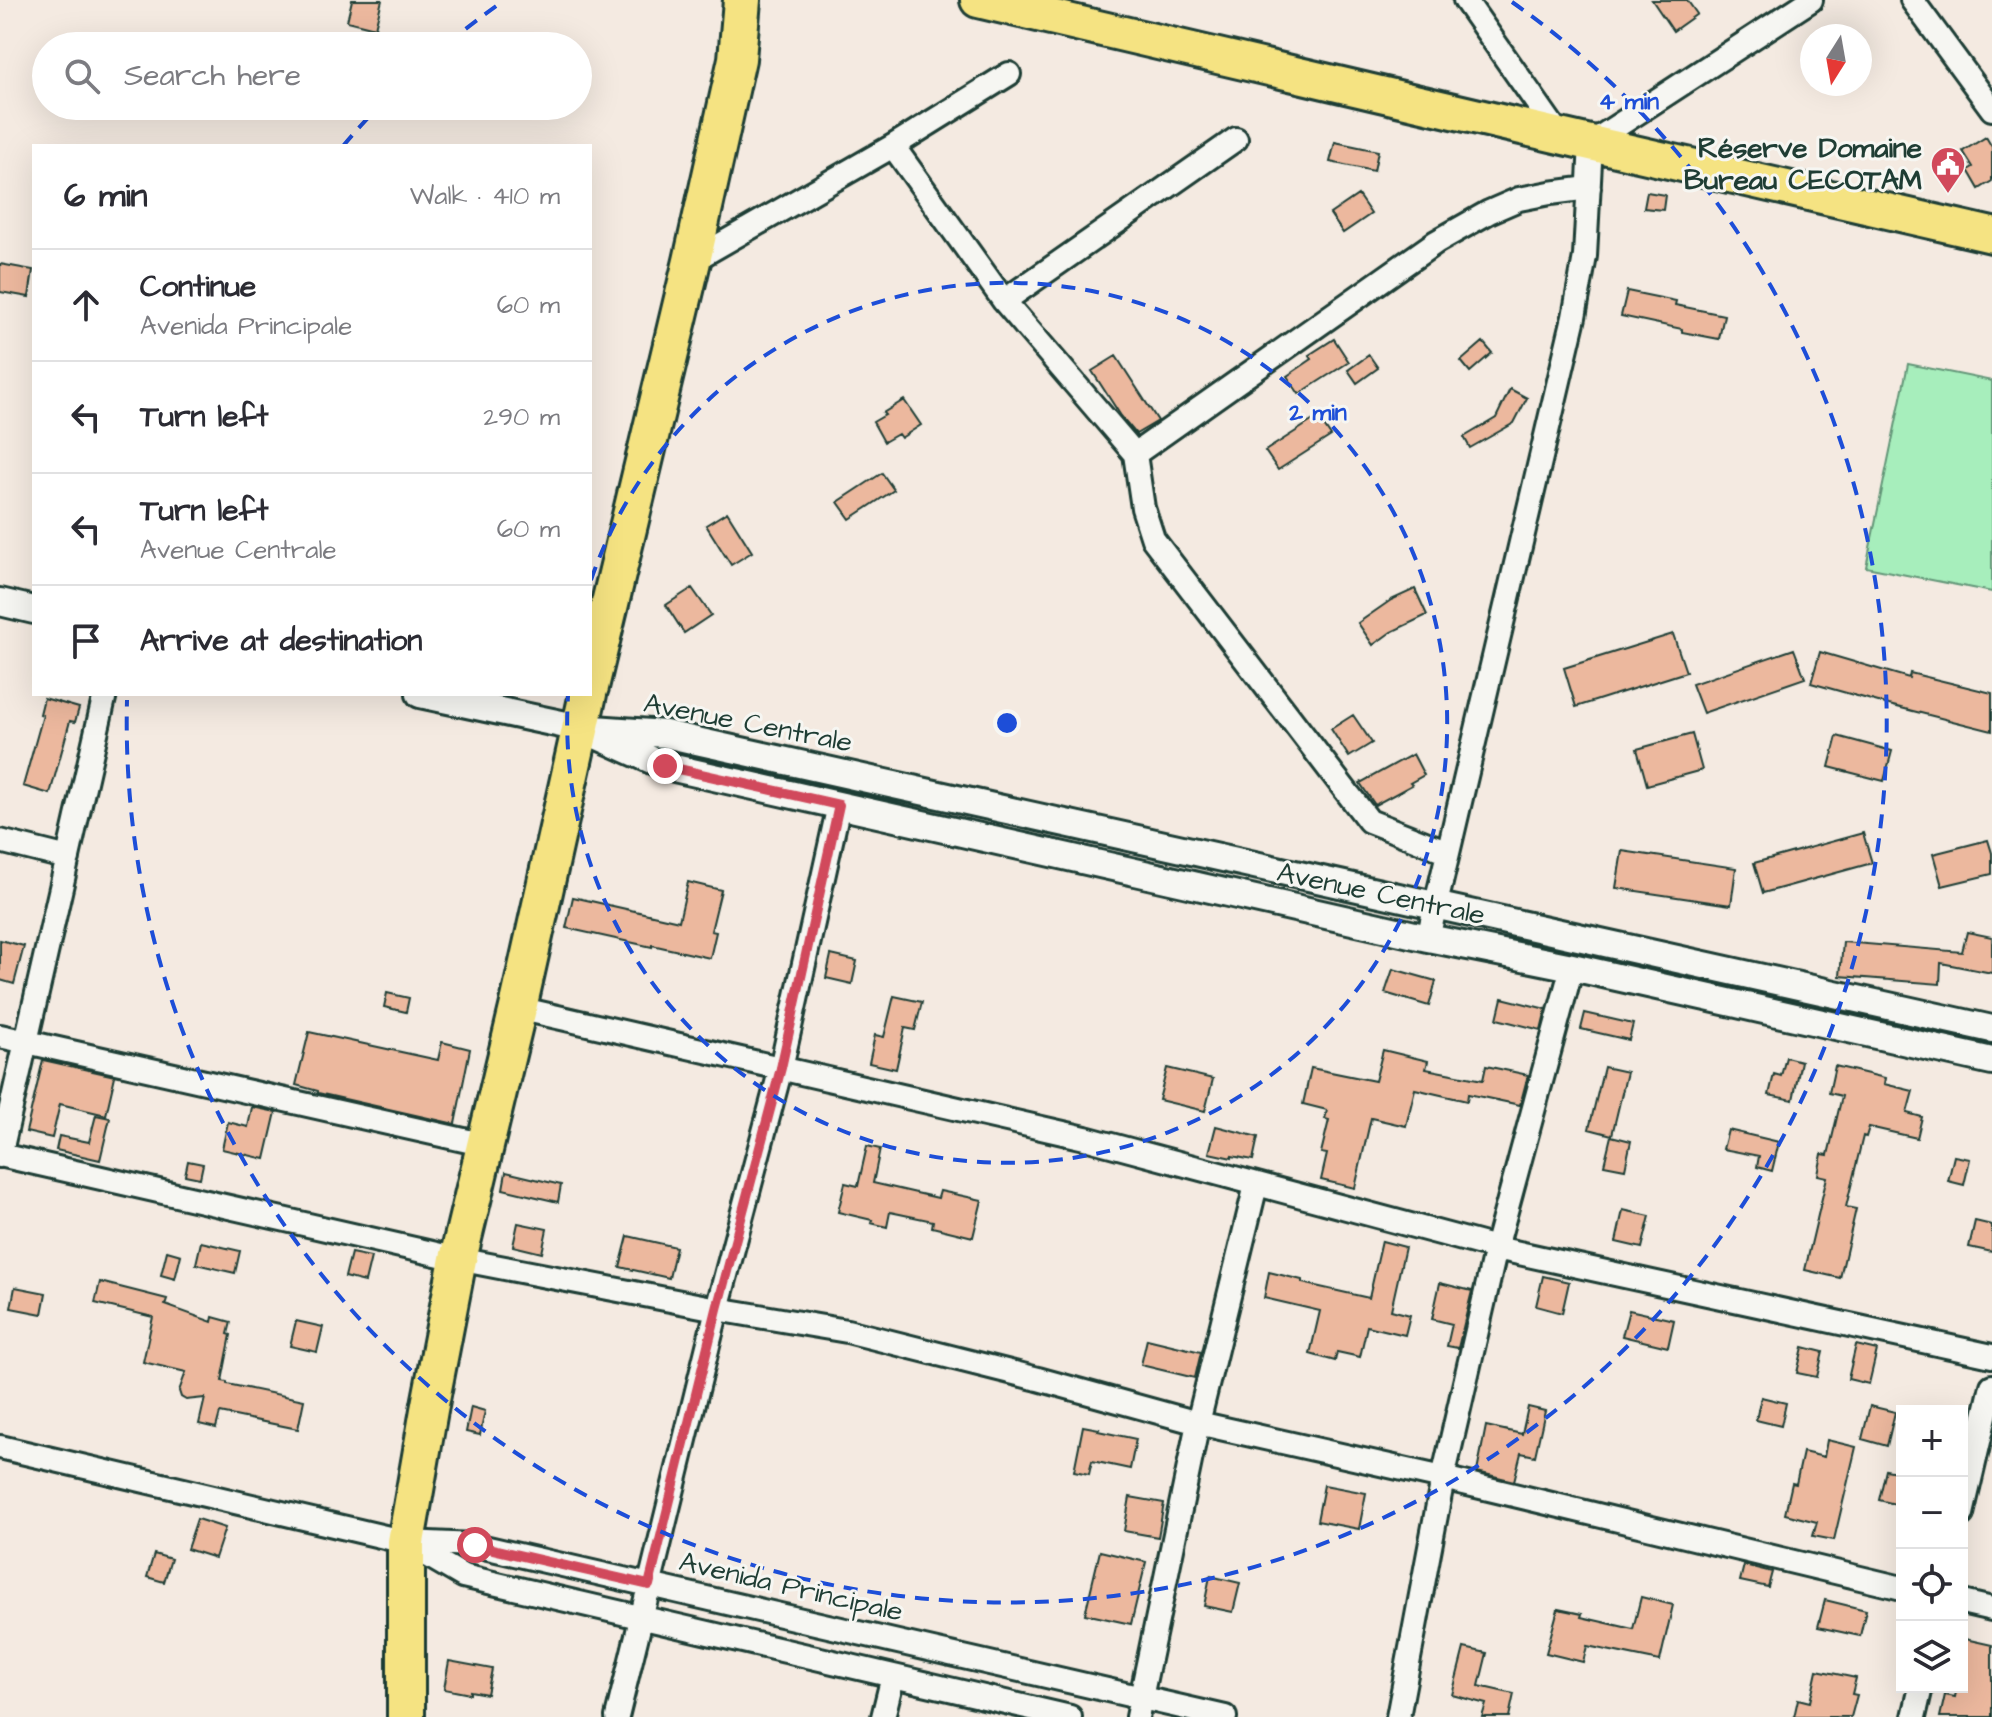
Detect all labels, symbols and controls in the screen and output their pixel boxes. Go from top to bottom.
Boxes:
north arrow [1800,24,1872,96]
search box [32,32,592,120]
icon: search [60,54,104,98]
text: Search here [124,55,301,97]
text: 4 min [1599,85,1659,119]
place label: Réserve Domaine Bureau CECOTAM [1684,129,1922,200]
public building icon: Réserve Domaine Bureau CECOTAM [1929,145,1967,195]
text: 6 min [64,172,148,220]
text: Walk · 410 m [410,178,560,214]
text: Continue [140,266,256,308]
icon: ahead [64,283,108,327]
text: 60 m [497,287,560,323]
text: Avenida Principale [140,308,352,344]
icon: left [64,395,108,439]
text: Turn left [140,396,268,438]
text: 2 min [1288,396,1347,430]
text: 290 m [483,399,560,435]
text: Turn left [140,490,268,532]
icon: left [64,507,108,551]
text: 60 m [497,511,560,547]
text: Avenue Centrale [140,532,337,568]
icon: arrive [64,619,108,663]
text: Arrive at destination [140,620,422,662]
street label: Avenue Centrale [640,684,856,762]
centre of rings [993,709,1021,737]
route end [647,748,683,784]
street label: Avenue Centrale [1273,853,1489,935]
map controls [1896,1405,1968,1693]
button: + [1896,1405,1968,1477]
button: − [1896,1477,1968,1549]
route start [457,1527,493,1563]
street label: Avenida Principale [675,1542,907,1632]
button: locate [1896,1549,1968,1621]
button: layers [1896,1621,1968,1693]

